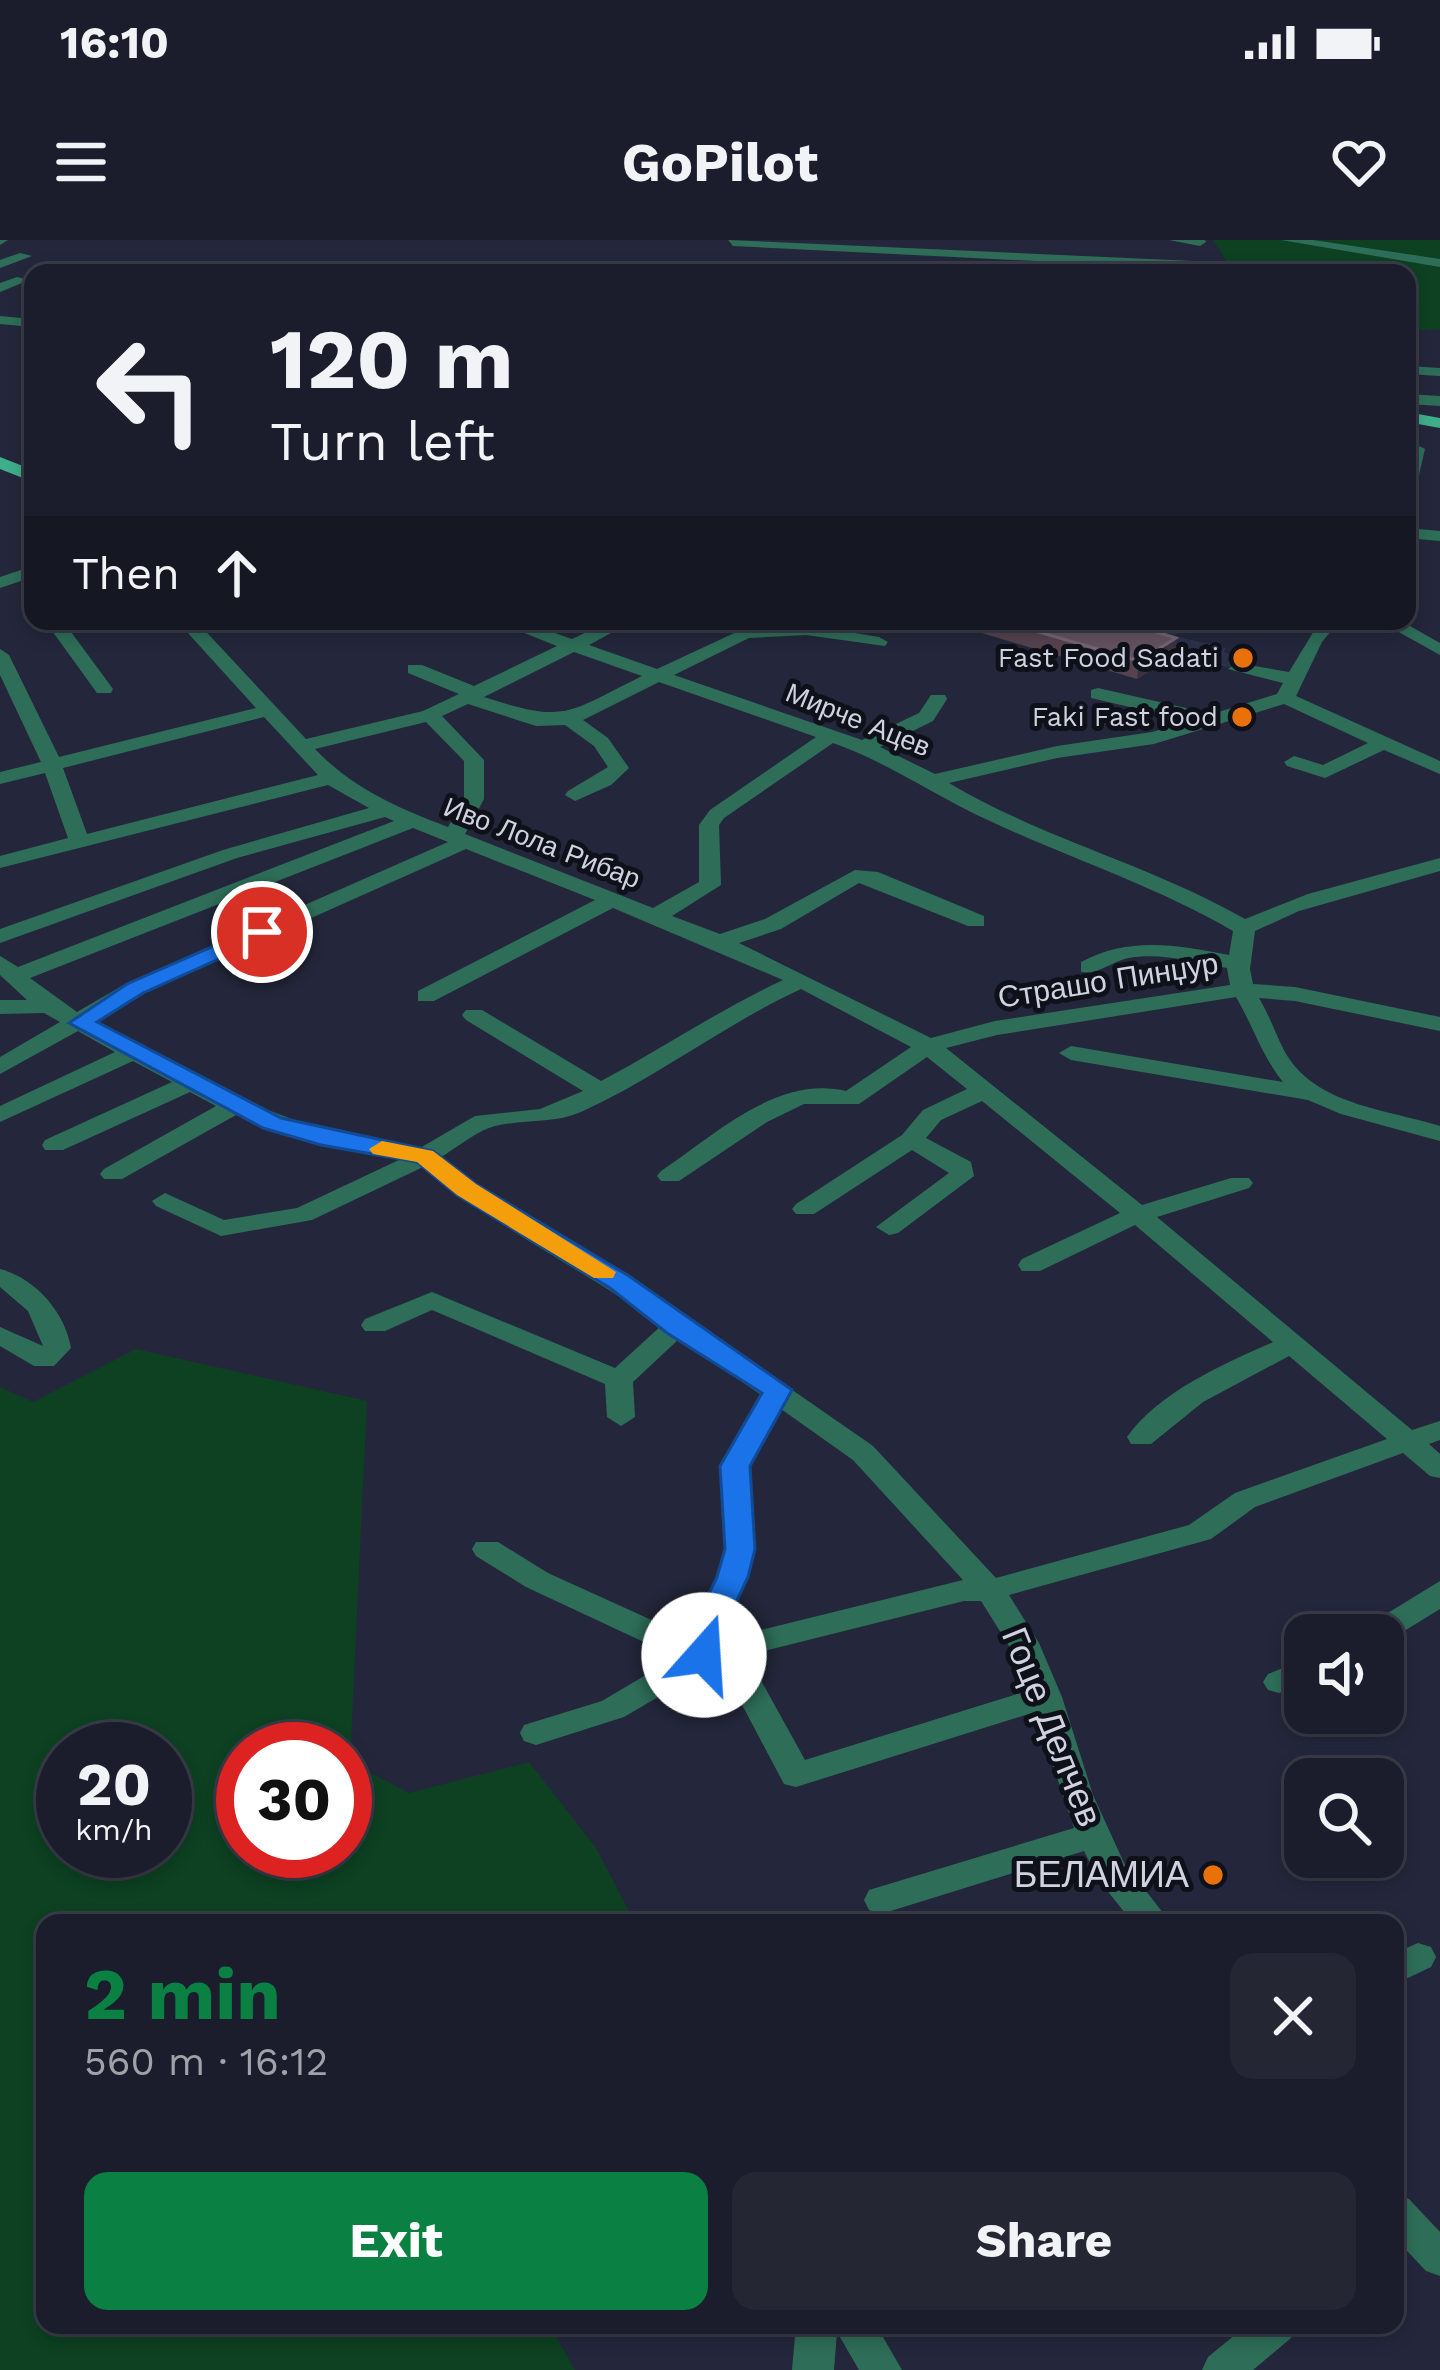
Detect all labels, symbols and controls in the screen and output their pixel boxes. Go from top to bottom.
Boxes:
text: 16:10 [60,16,169,69]
icon: menu [48,129,114,195]
icon: heart [1326,129,1392,195]
text: GoPilot [622,131,818,194]
text: 120 m [270,310,513,408]
icon: left [72,312,228,468]
text: Turn left [270,410,495,473]
icon: ahead [204,540,270,606]
text: Then [72,547,180,600]
place label: Fast Food Sadati [998,642,1219,674]
marker: Fast Food Sadati [1230,645,1256,671]
street label: Мирче Ацев [781,677,935,763]
place label: Faki Fast food [1032,701,1218,733]
marker: Faki Fast food [1229,704,1255,730]
street label: Иво Лола Рибар [439,791,645,895]
pin [211,881,313,983]
icon: arrive [229,899,295,965]
street label: Страшо Пинџур [995,945,1221,1015]
position arrow [641,1592,767,1718]
map controls [1284,1614,1404,1878]
button: sound [1284,1614,1404,1734]
street label: Гоце Делчев [993,1621,1111,1833]
speed limit sign: 30 [216,1722,372,1878]
text: 20 [77,1749,151,1820]
button: search [1284,1758,1404,1878]
text: km/h [75,1812,153,1847]
place label: БЕЛАМИА [1014,1854,1189,1896]
marker: БЕЛАМИА [1200,1862,1226,1888]
text: 2 min [84,1952,281,2036]
button: close [1230,1953,1356,2079]
text: 560 m · 16:12 [84,2039,328,2084]
button: Exit [84,2172,708,2310]
button: Share [732,2172,1356,2310]

